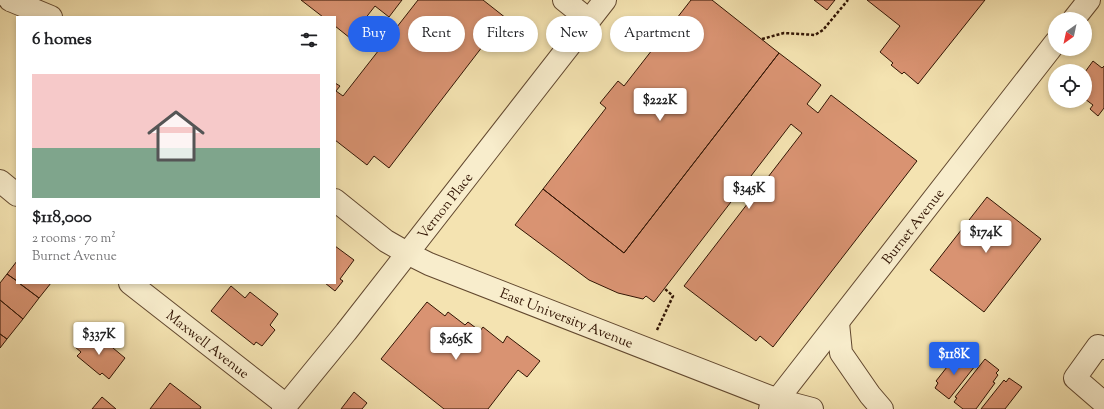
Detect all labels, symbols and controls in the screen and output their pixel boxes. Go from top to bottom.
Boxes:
north arrow [1048,12,1092,56]
map controls [1048,12,1092,108]
chip: Buy [348,16,400,52]
chip: Rent [408,16,465,52]
chip: Filters [473,16,538,52]
chip: New [546,16,602,52]
chip: Apartment [610,16,704,52]
text: 6 homes [32,28,92,52]
icon: filters [298,29,320,51]
button: locate [1048,64,1092,108]
pin: $222K [632,88,688,122]
text: $222K [643,92,677,110]
icon: home [140,100,212,172]
street label: Vernon Place [414,169,479,244]
pin: $345K [721,176,777,210]
text: $345K [733,180,765,198]
street label: Burnet Avenue [878,185,950,269]
text: $118,000 [32,206,92,230]
pin: $174K [958,220,1014,254]
text: $174K [970,224,1002,242]
text: 2 rooms · 70 m² [32,230,116,248]
text: Burnet Avenue [32,248,117,266]
street label: East University Avenue [496,285,636,355]
street label: Maxwell Avenue [161,307,253,385]
pin: $337K [71,322,127,356]
text: $337K [82,326,116,344]
pin: $265K [428,327,484,361]
text: $265K [439,331,473,349]
pin: $118K [926,342,982,376]
text: $118K [938,346,970,364]

